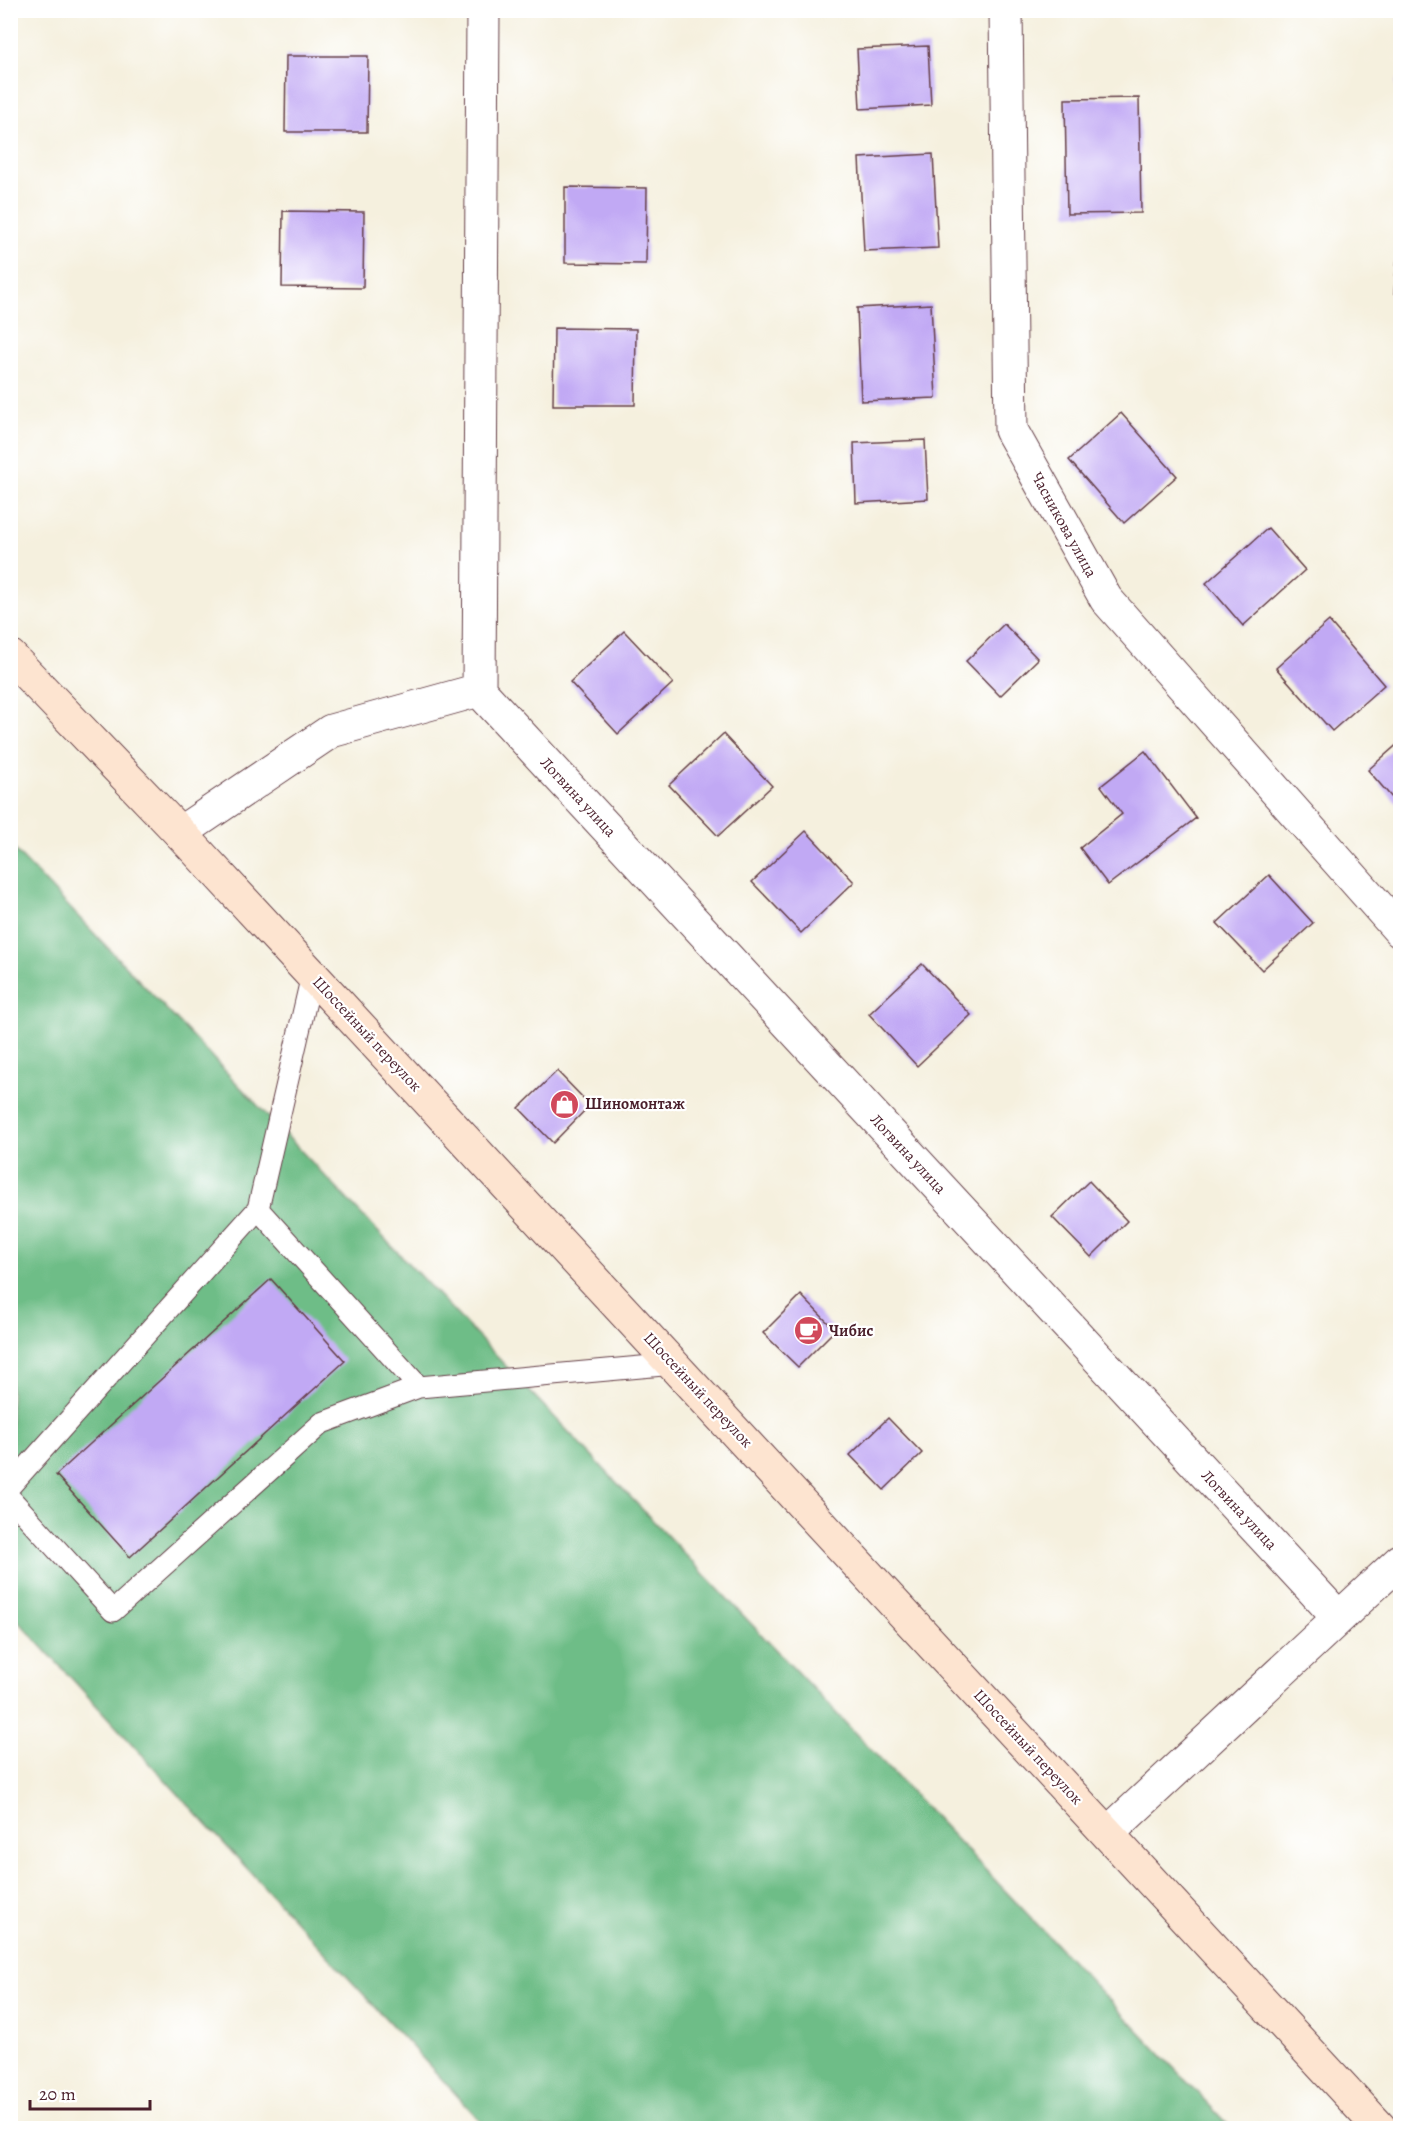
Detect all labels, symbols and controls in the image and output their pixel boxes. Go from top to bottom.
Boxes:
street label: Часникова улица [1026,468,1102,582]
street label: Логвина улица [535,752,621,842]
street label: Шоссейный переулок [307,971,427,1097]
shop icon: Шиномонтаж [548,1088,580,1120]
place label: Шиномонтаж [585,1093,685,1115]
street label: Логвина улица [865,1109,951,1199]
cafe icon: Чибис [792,1315,824,1347]
place label: Чибис [829,1320,873,1342]
street label: Шоссейный переулок [638,1327,758,1453]
street label: Логвина улица [1196,1465,1282,1555]
street label: Шоссейный переулок [968,1684,1088,1810]
scale bar [30,2073,150,2111]
text: 20 m [39,2082,76,2106]

